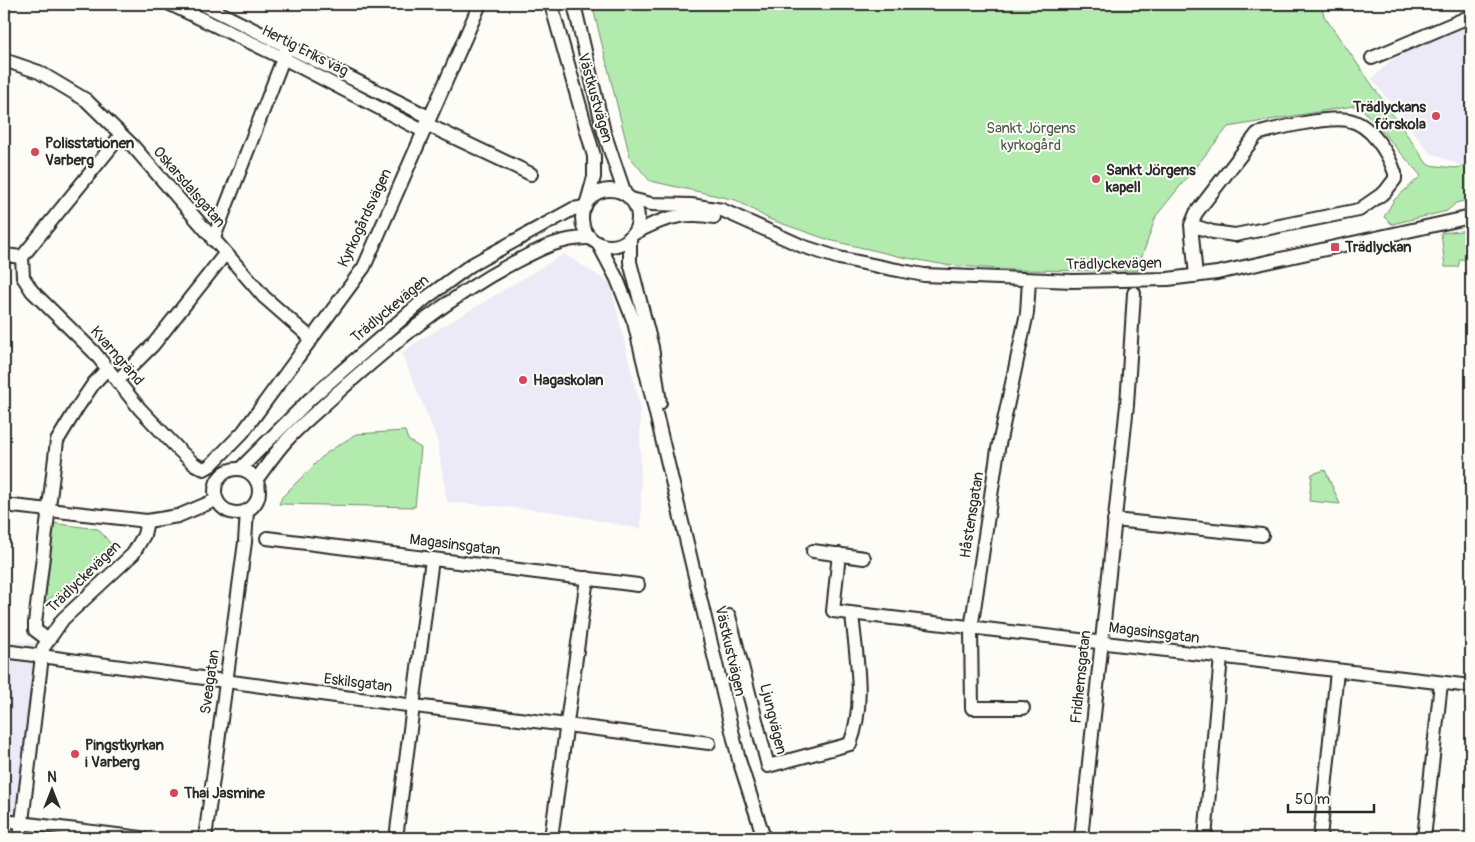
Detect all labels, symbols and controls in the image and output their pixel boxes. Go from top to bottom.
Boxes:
street label: Hertig Eriks väg [259,21,351,81]
street label: Västkustvägen [573,51,617,145]
place label: Trädlyckans förskola [1352,98,1426,134]
marker: Trädlyckans förskola [1430,110,1442,122]
park label: Sankt Jörgens kyrkogård [986,119,1076,155]
place label: Polisstationen Varberg [45,134,135,170]
street label: Oskarsdalsgatan [149,143,229,231]
marker: Polisstationen Varberg [29,146,41,158]
place label: Sankt Jörgens kapell [1105,161,1196,197]
street label: Kyrkogårdsvägen [334,166,396,270]
marker: Sankt Jörgens kapell [1090,173,1102,185]
place label: Trädlyckan [1344,238,1412,257]
marker: Trädlyckan [1329,241,1341,253]
street label: Trädlyckevägen [1066,254,1162,274]
street label: Trädlyckevägen [347,271,433,347]
street label: Kvarngränd [86,322,148,390]
place label: Hagaskolan [533,371,604,390]
marker: Hagaskolan [517,374,529,386]
street label: Håstensgatan [956,470,988,560]
street label: Magasinsgatan [408,530,502,560]
street label: Trädlyckevägen [43,537,125,617]
street label: Västkustvägen [710,604,750,698]
street label: Magasinsgatan [1107,618,1201,648]
street label: Fridhemsgatan [1067,629,1095,725]
street label: Sveagatan [196,648,224,716]
street label: Eskilsgatan [323,669,393,697]
street label: Ljungvägen [755,682,791,756]
place label: Pingstkyrkan i Varberg [85,736,164,772]
marker: Pingstkyrkan i Varberg [69,748,81,760]
north arrow [28,764,78,814]
text: N [47,769,57,786]
scale bar [1288,782,1374,814]
place label: Thai Jasmine [183,784,265,803]
marker: Thai Jasmine [168,787,180,799]
text: 50 m [1295,790,1330,809]

